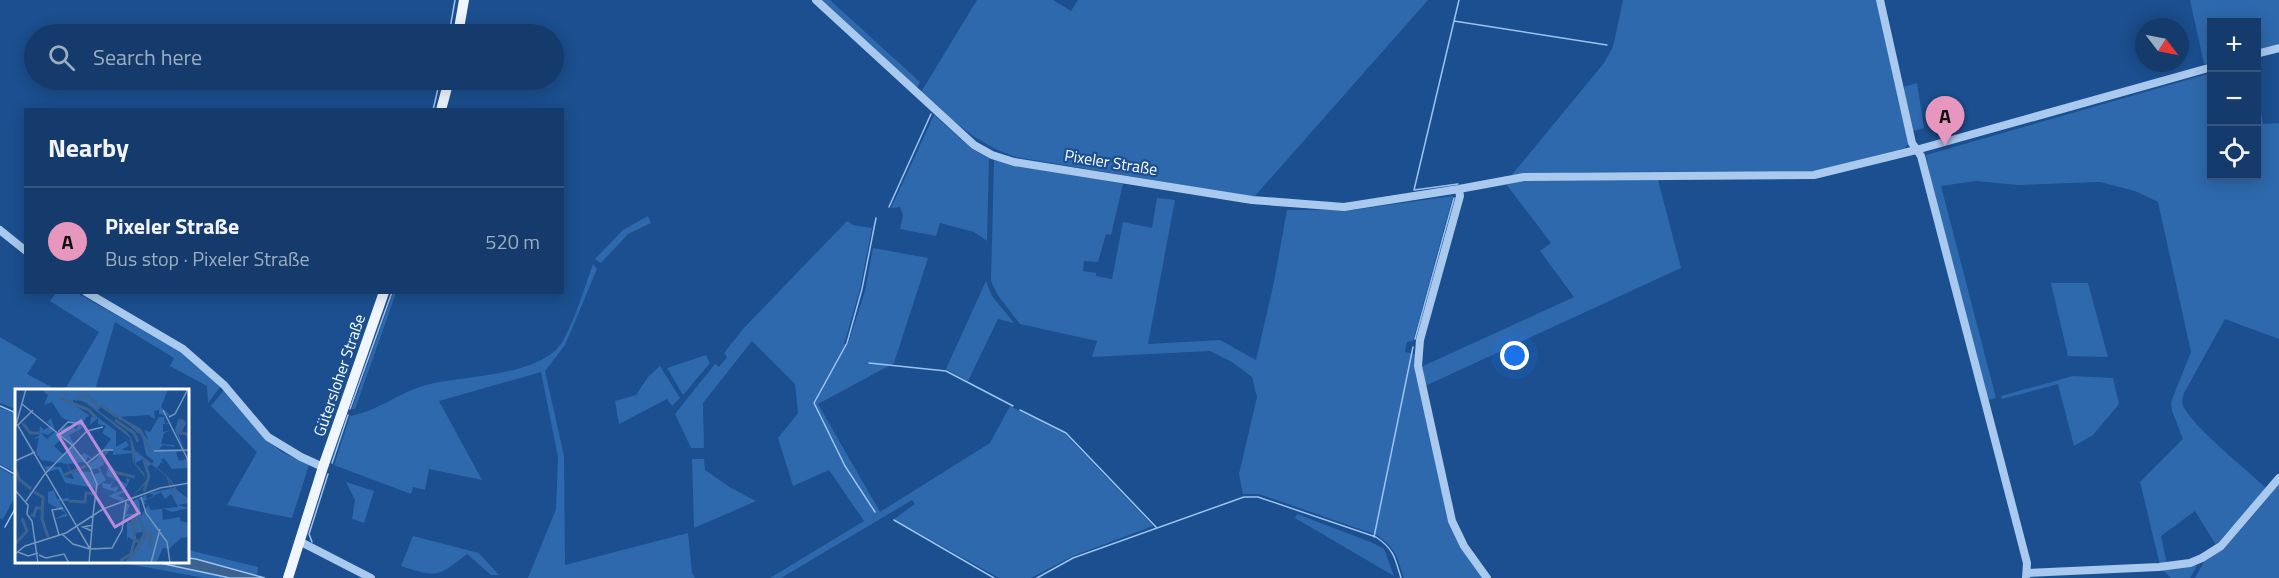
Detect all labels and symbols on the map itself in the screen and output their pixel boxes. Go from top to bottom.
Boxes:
north arrow [2135,18,2189,72]
pin: A [1926,96,1964,146]
street label: Pixeler Straße [1063,143,1159,181]
street label: Gütersloher Straße [307,311,371,439]
your location [1500,341,1529,370]
inset map [15,389,189,563]

